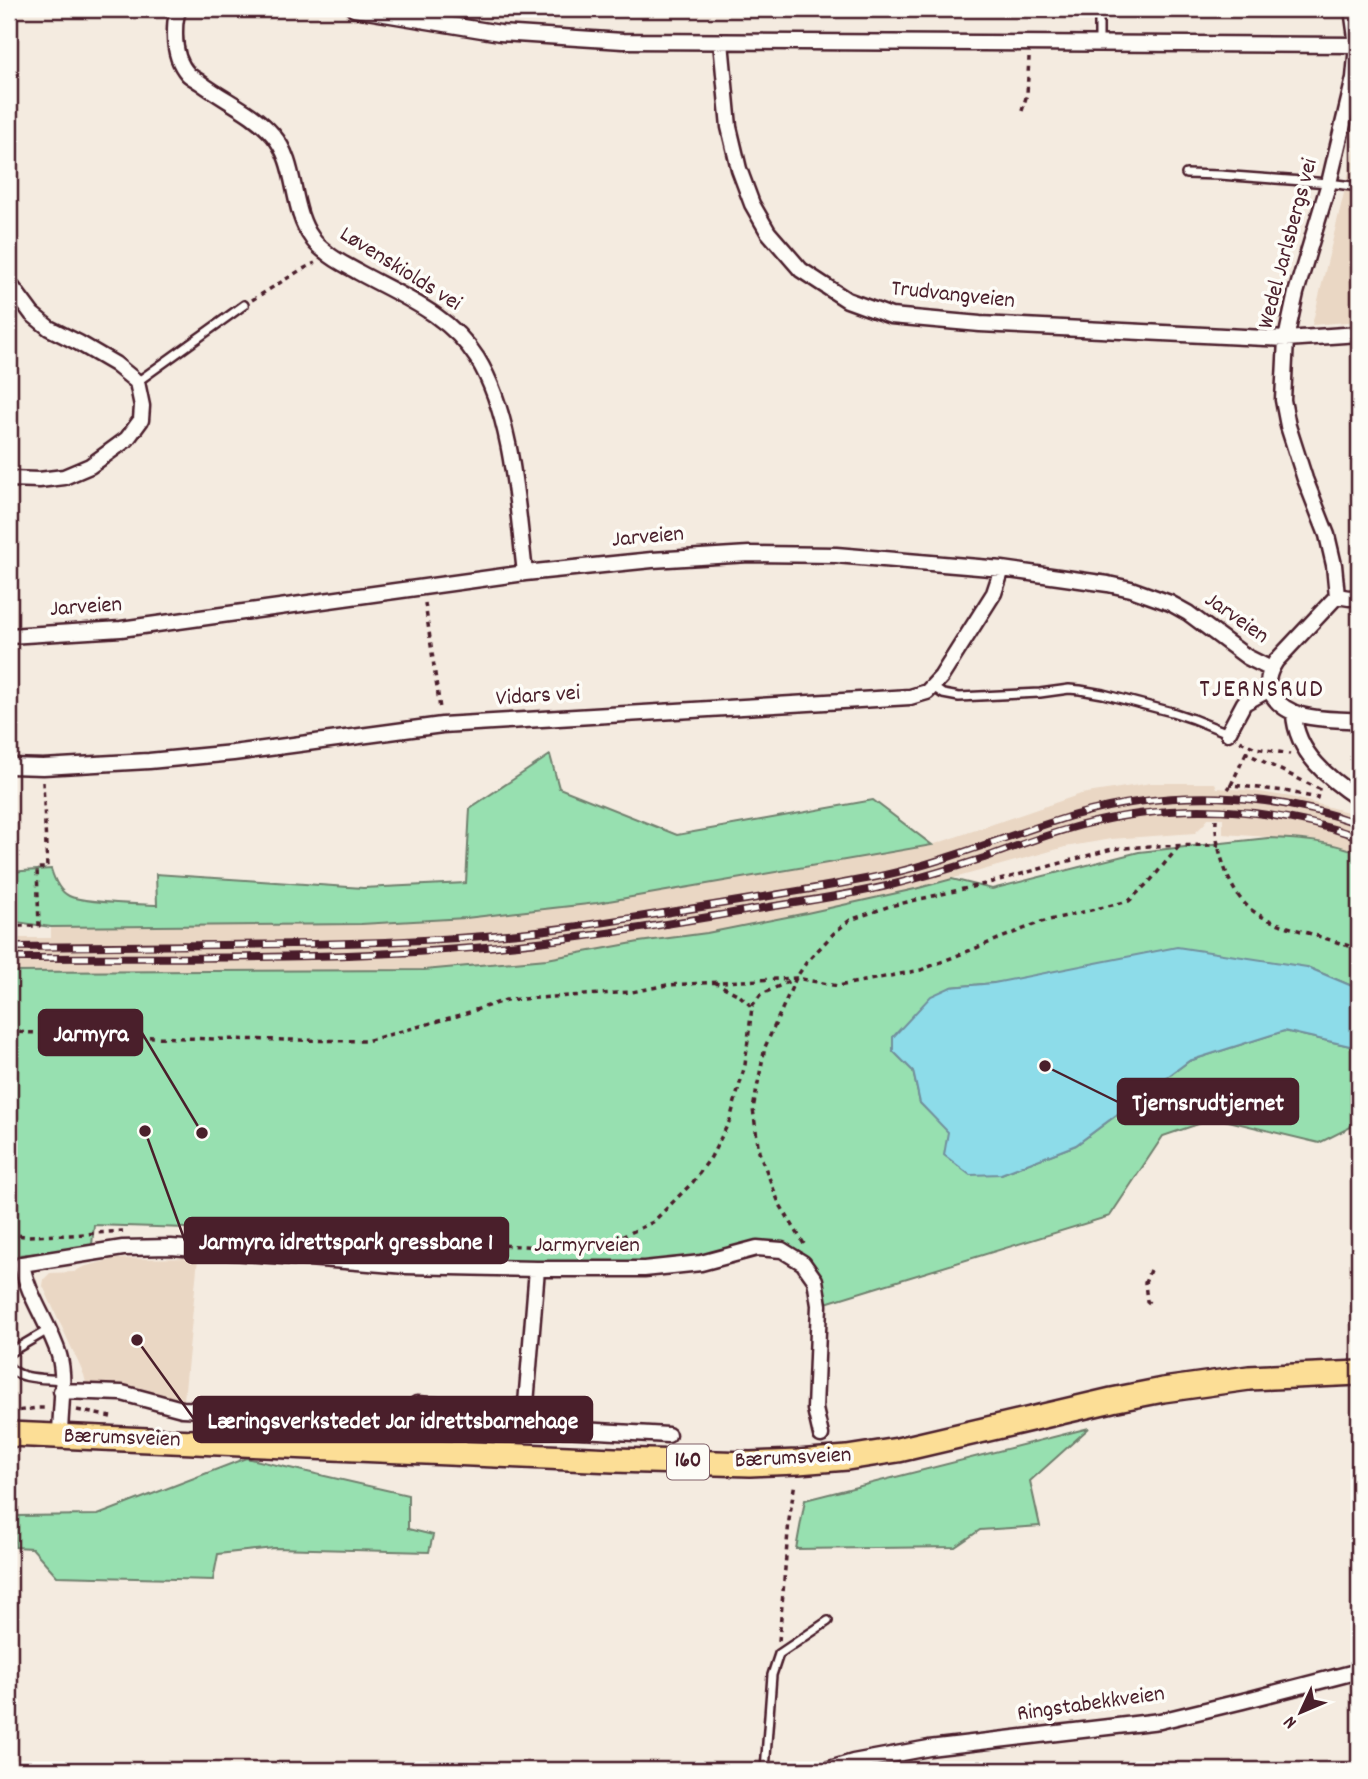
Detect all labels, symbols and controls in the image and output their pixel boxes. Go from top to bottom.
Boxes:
street label: Wedel Jarlsbergs vei [1250,155,1328,333]
street label: Løvenskiolds vei [332,219,468,321]
street label: Trudvangveien [890,273,1016,319]
street label: Jarveien [611,518,685,558]
street label: Jarveien [1197,585,1275,653]
street label: Jarveien [49,589,123,627]
district label: TJERNSRUD [1199,672,1325,709]
street label: Vidars vei [495,678,581,716]
callout: Jarmyra [39,1010,142,1055]
text: Jarmyra [53,1019,129,1053]
callout: Tjernsrudtjernet [1118,1079,1298,1124]
text: Tjernsrudtjernet [1132,1088,1284,1122]
callout: Jarmyra idrettspark gressbane 1 [185,1218,508,1263]
text: Jarmyra idrettspark gressbane 1 [199,1227,493,1261]
street label: Jarmyrveien [534,1230,640,1263]
callout: Læringsverkstedet Jar idrettsbarnehage [194,1397,592,1442]
text: Læringsverkstedet Jar idrettsbarnehage [208,1406,579,1440]
street label: Bærumsveien [63,1420,181,1458]
street label: Bærumsveien [734,1439,852,1479]
road number: 160 [667,1444,709,1480]
street label: Ringstabekkveien [1015,1678,1167,1732]
north arrow [1266,1678,1336,1748]
text: N [1278,1709,1304,1734]

